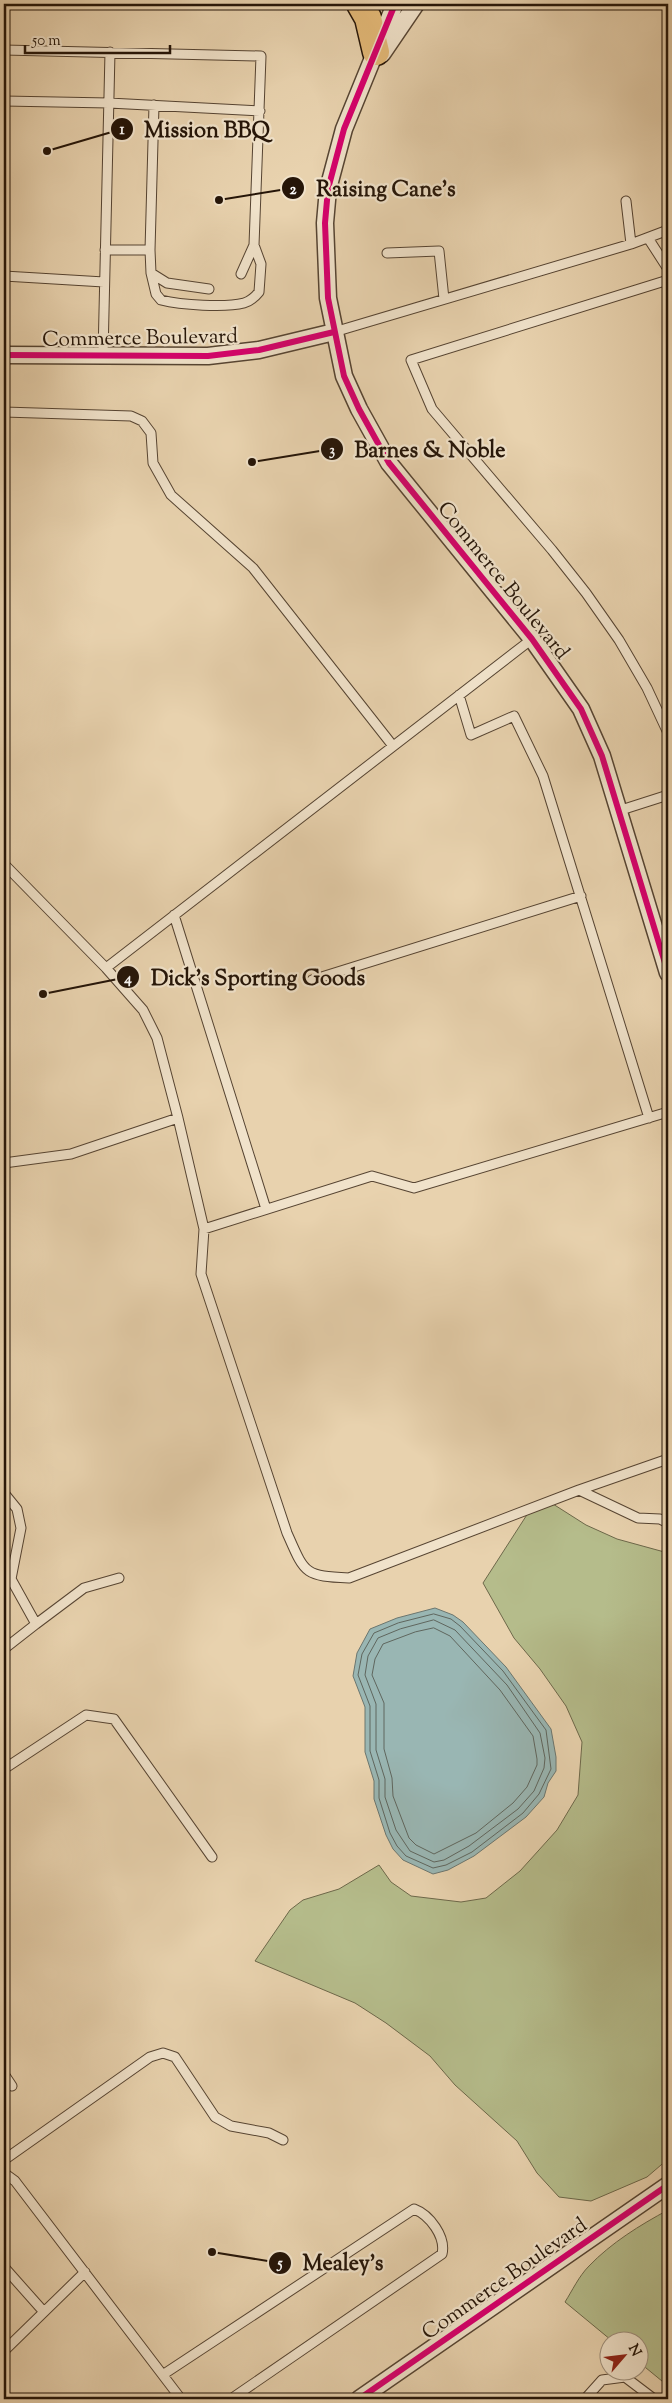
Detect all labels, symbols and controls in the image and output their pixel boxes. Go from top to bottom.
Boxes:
scale bar [25,22,170,54]
text: 50 m [31,31,61,52]
callout: Mission BBQ [109,111,280,148]
text: Mission BBQ [144,116,273,148]
text: 1 [119,120,125,141]
callout: Raising Cane's [281,170,465,207]
text: Raising Cane's [316,175,456,207]
text: 2 [289,180,297,201]
street label: Commerce Boulevard [42,322,238,356]
callout: Barnes & Noble [320,431,516,468]
text: Barnes & Noble [355,436,506,468]
text: 3 [329,441,335,462]
street label: Commerce Boulevard [429,496,576,667]
callout: Dick's Sporting Goods [115,959,375,996]
text: Dick's Sporting Goods [151,964,365,996]
text: 4 [123,969,132,990]
street label: Commerce Boulevard [416,2211,594,2348]
callout: Mealey's [267,2244,393,2281]
text: Mealey's [303,2249,384,2281]
text: 5 [276,2254,283,2275]
north arrow [600,2330,650,2380]
text: N [622,2341,645,2360]

